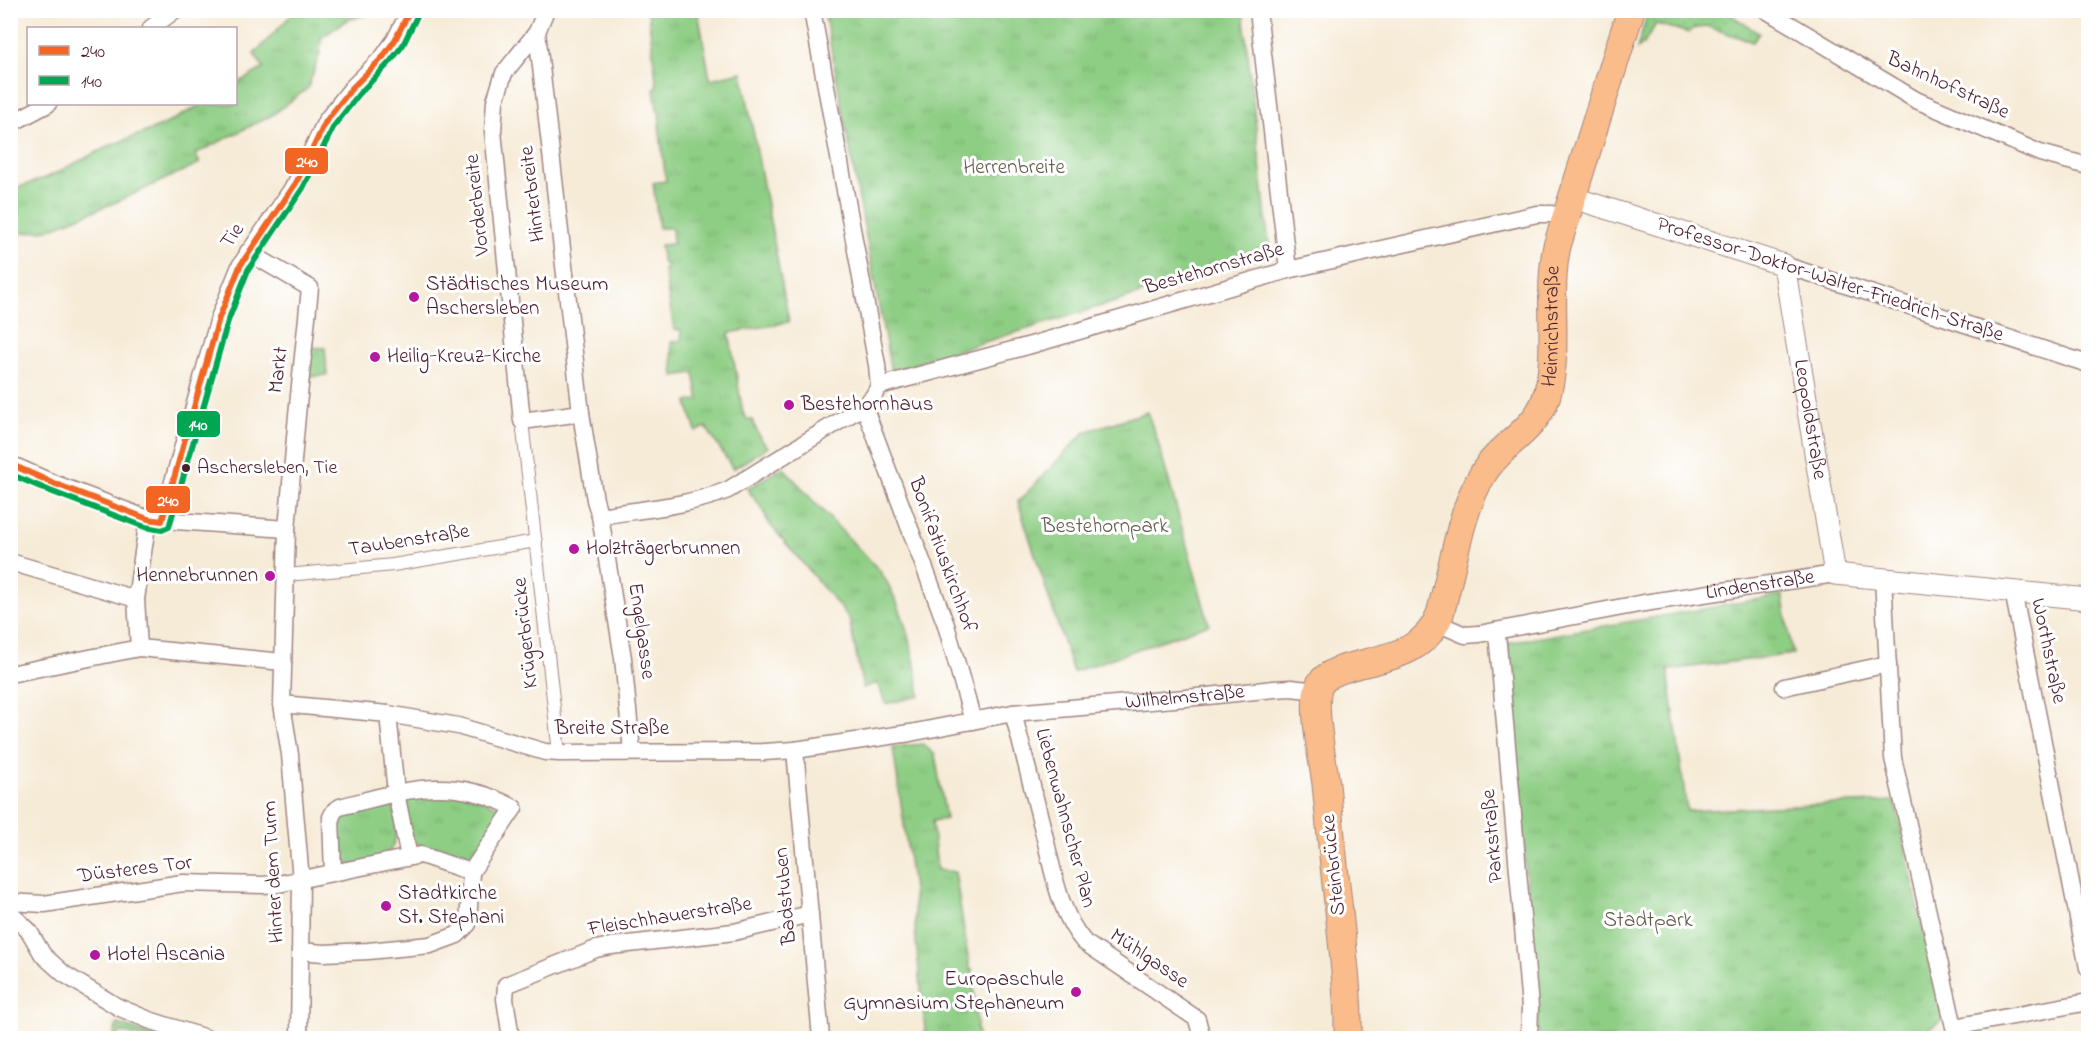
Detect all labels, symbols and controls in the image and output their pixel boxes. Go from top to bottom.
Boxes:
legend [27,27,237,105]
text: 240 [81,40,105,66]
street label: Bahnhofstraße [1881,44,2015,128]
text: 140 [81,70,102,96]
street label: Hinterbreite [512,144,554,244]
line badge: 240 [284,147,329,175]
text: 240 [295,151,318,175]
street label: Vorderbreite [458,152,498,258]
park label: Herrenbreite [963,153,1065,183]
street label: Professor-Doktor-Walter-Friedrich-Straße [1653,210,2008,351]
street label: Tie [214,217,253,255]
street label: Bestehornstraße [1139,235,1288,304]
street label: Heinrichstraße [1534,264,1569,389]
place label: Städtisches Museum Aschersleben [426,270,608,324]
marker: Städtisches Museum Aschersleben [407,290,421,304]
place label: Heilig-Kreuz-Kirche [387,342,542,374]
street label: Markt [261,345,297,395]
marker: Heilig-Kreuz-Kirche [368,350,382,364]
street label: Leopoldstraße [1785,357,1834,482]
place label: Bestehornhaus [800,390,933,420]
marker: Bestehornhaus [782,398,796,412]
line badge: 140 [176,410,221,438]
text: 140 [189,414,207,438]
place label: Aschersleben, Tie [197,454,337,483]
marker: Aschersleben, Tie [180,462,192,474]
street label: Bonifatiuskirchhof [900,472,984,637]
line badge: 240 [145,485,191,514]
text: 240 [156,490,179,514]
park label: Bestehornpark [1041,512,1169,542]
street label: Taubenstraße [346,517,472,565]
place label: Holzträgerbrunnen [586,534,740,566]
marker: Holzträgerbrunnen [567,542,581,556]
place label: Hennebrunnen [136,561,258,591]
street label: Lindenstraße [1704,562,1817,608]
marker: Hennebrunnen [263,569,277,583]
street label: Krügerbrücke [505,575,549,690]
street label: Engelgasse [617,581,663,682]
street label: Worthstraße [2022,596,2074,707]
street label: Wilhelmstraße [1124,677,1247,718]
street label: Breite Straße [554,714,670,744]
street label: Liebenwahnscher Plan [1027,725,1103,911]
street label: Parkstraße [1474,787,1512,884]
street label: Hinter dem Turm [255,800,293,944]
street label: Steinbrücke [1314,812,1354,917]
street label: Badstuben [767,846,805,947]
street label: Düsteres Tor [75,848,194,892]
place label: Stadtkirche St. Stephani [398,879,504,933]
street label: Fleischhauerstraße [585,889,755,945]
marker: Stadtkirche St. Stephani [379,899,393,913]
park label: Stadtpark [1603,906,1693,936]
street label: Mühlgasse [1102,921,1195,999]
place label: Hotel Ascania [107,940,225,970]
marker: Hotel Ascania [88,948,102,962]
place label: Europaschule Gymnasium Stephaneum [843,965,1065,1021]
marker: Europaschule Gymnasium Stephaneum [1069,985,1083,999]

